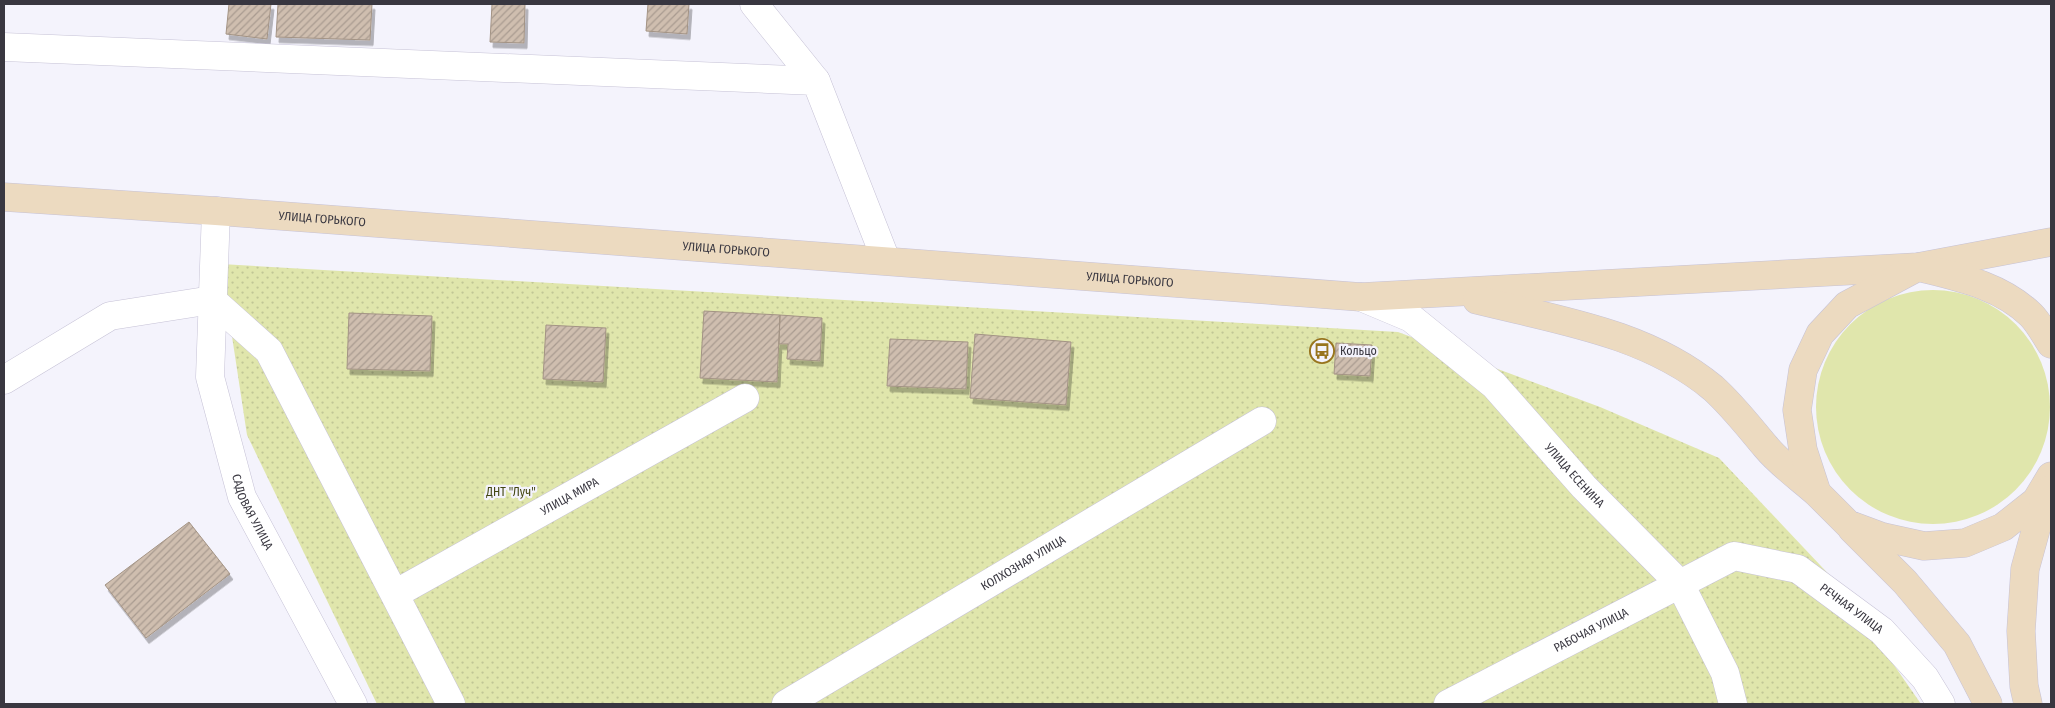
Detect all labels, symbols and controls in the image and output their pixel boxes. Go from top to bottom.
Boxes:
street label: УЛИЦА ГОРЬКОГО [277,209,366,229]
street label: УЛИЦА ГОРЬКОГО [681,239,770,260]
street label: УЛИЦА ГОРЬКОГО [1085,269,1174,290]
bus stop icon: Кольцо [1309,338,1335,364]
place label: Кольцо [1340,344,1377,358]
street label: УЛИЦА ЕСЕНИНА [1541,440,1608,511]
street label: САДОВАЯ УЛИЦА [229,472,276,553]
street label: УЛИЦА МИРА [537,474,601,519]
park label: ДНТ "Луч" [485,485,536,499]
street label: КОЛХОЗНАЯ УЛИЦА [978,532,1069,593]
street label: РЕЧНАЯ УЛИЦА [1817,581,1887,637]
street label: РАБОЧАЯ УЛИЦА [1552,605,1631,655]

